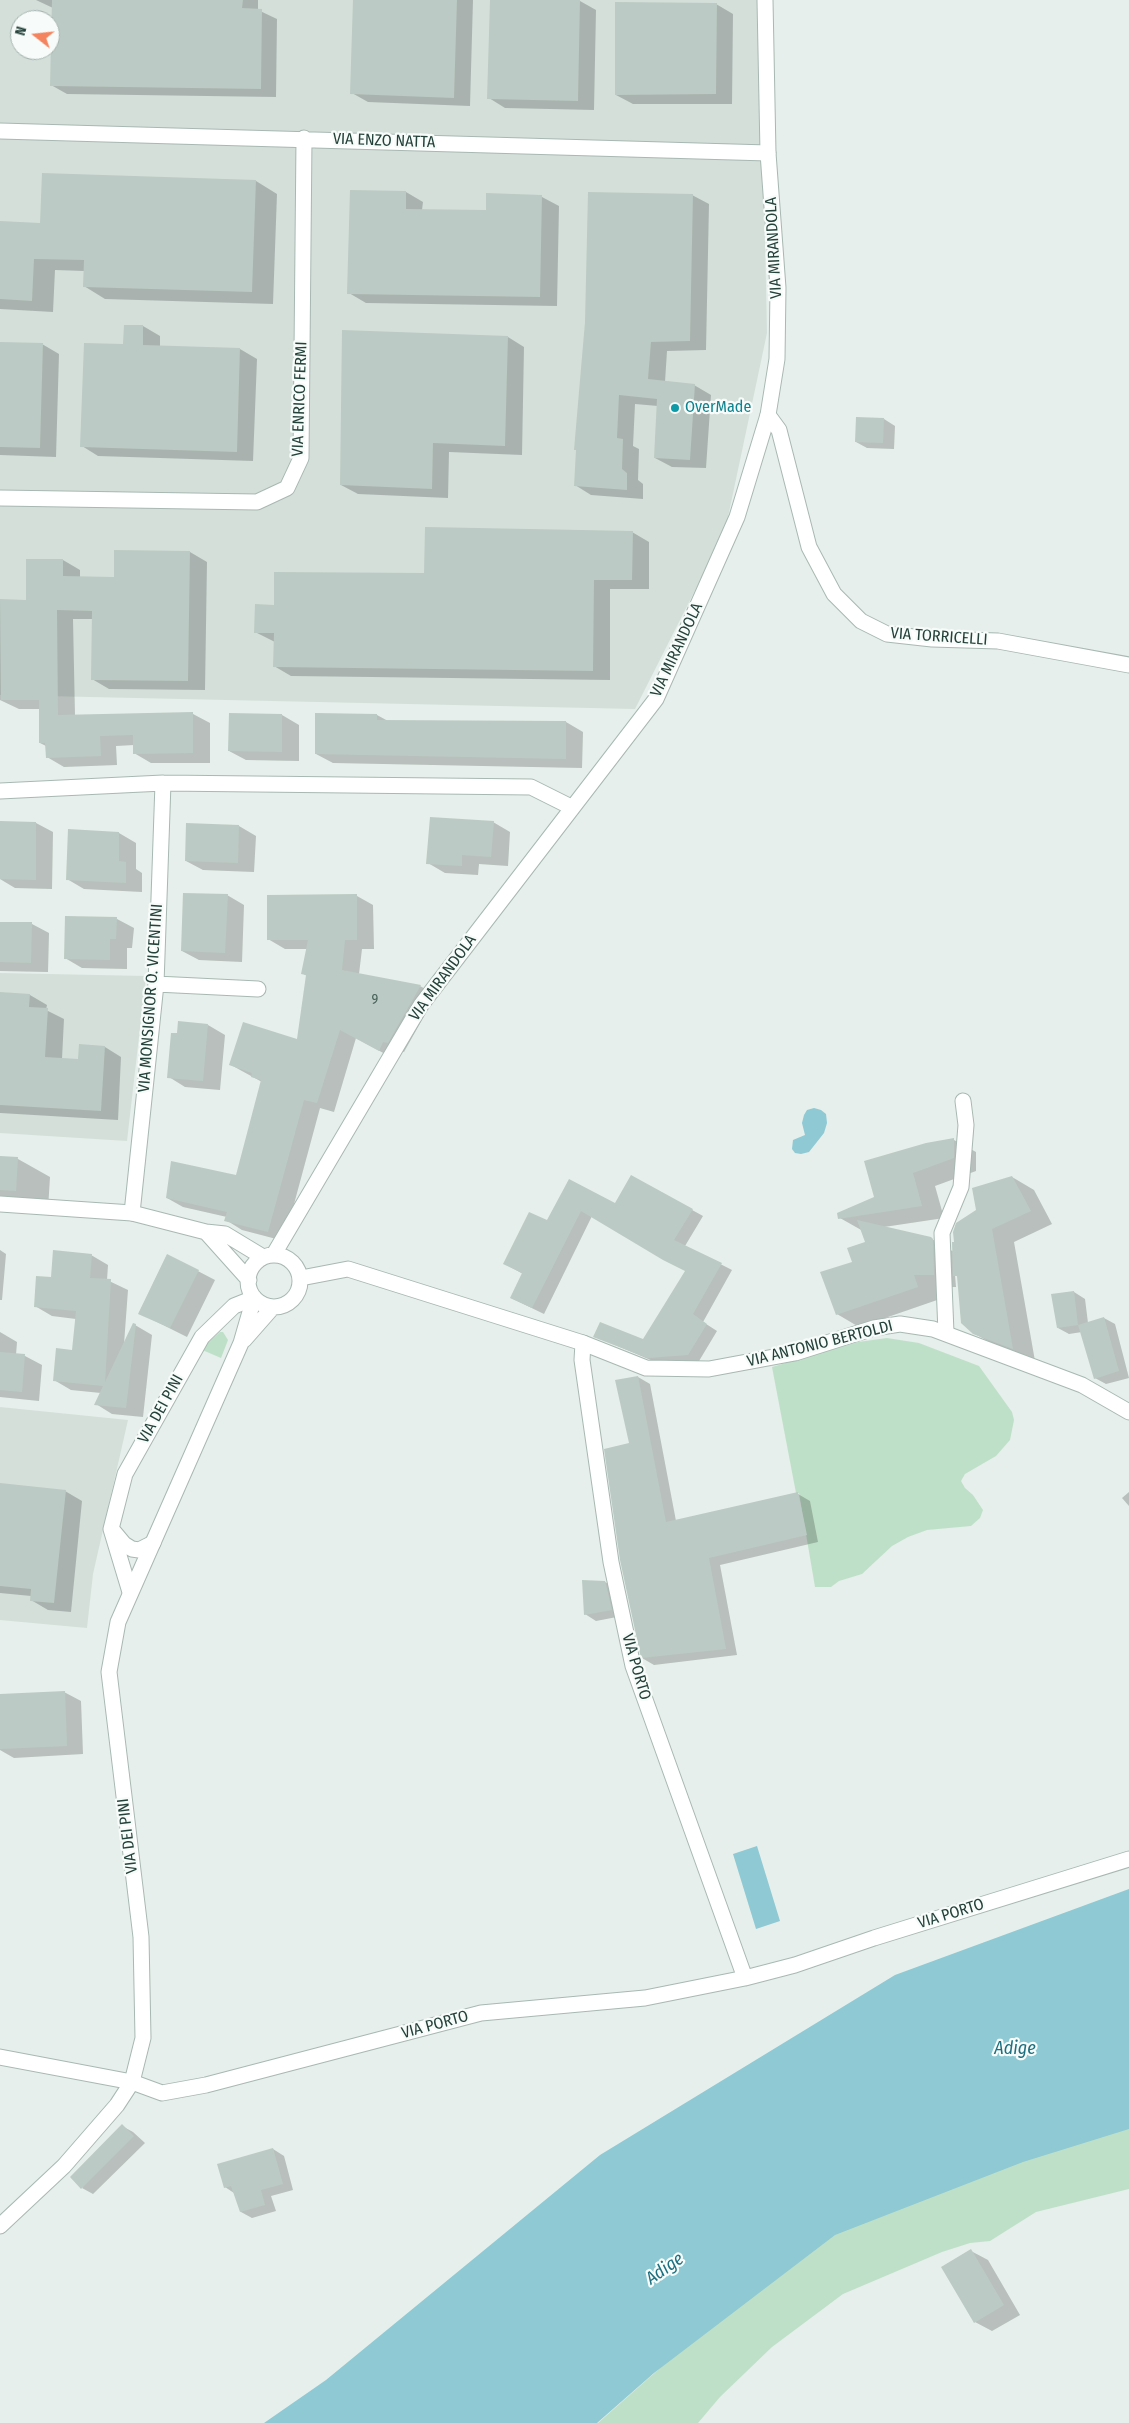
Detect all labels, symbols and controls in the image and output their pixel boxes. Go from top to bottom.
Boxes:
north arrow [10,10,60,60]
text: N [12,25,30,37]
street label: VIA ENZO NATTA [332,130,436,152]
street label: VIA MIRANDOLA [762,197,786,299]
street label: VIA ENRICO FERMI [288,341,312,457]
place label: OverMade [685,398,751,418]
marker: OverMade [669,402,681,414]
street label: VIA MIRANDOLA [647,600,707,700]
street label: VIA TORRICELLI [890,624,988,650]
street label: VIA MONSIGNOR O. VICENTINI [135,903,167,1093]
street label: VIA MIRANDOLA [405,931,481,1025]
house number: 9 [372,992,378,1008]
street label: VIA ANTONIO BERTOLDI [745,1317,895,1371]
street label: VIA DEI PINI [134,1371,188,1447]
street label: VIA PORTO [617,1632,655,1702]
street label: VIA DEI PINI [114,1797,142,1875]
street label: VIA PORTO [916,1895,986,1933]
street label: VIA PORTO [400,2007,470,2043]
water label: Adige [994,2038,1036,2060]
water label: Adige [642,2248,688,2290]

